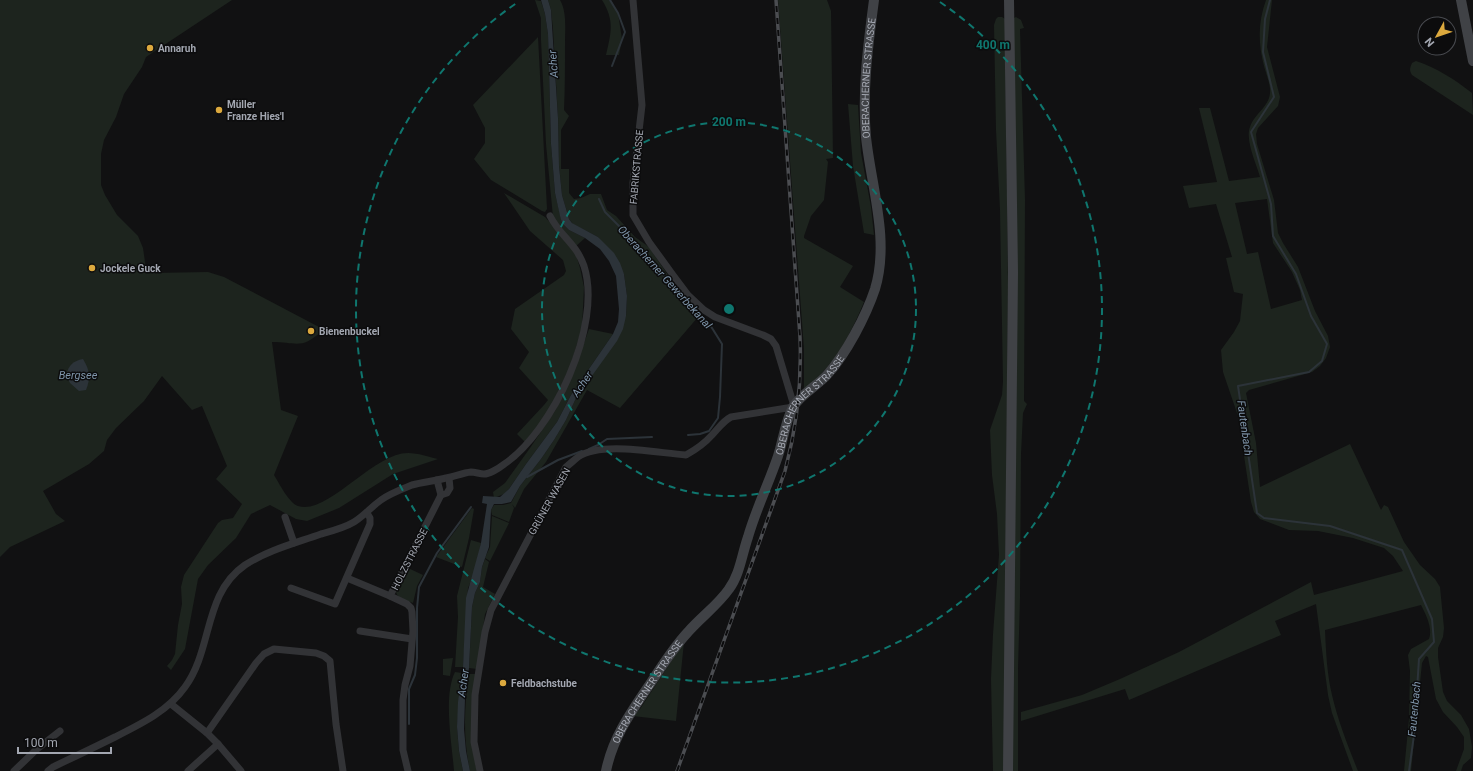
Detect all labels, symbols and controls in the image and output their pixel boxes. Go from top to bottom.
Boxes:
north arrow [1417,16,1457,56]
street label: OBERACHERNER STRASSE [860,17,878,139]
text: N [1422,35,1437,49]
text: 400 m [976,38,1010,52]
marker: Annaruh [145,43,155,53]
place label: Annaruh [158,43,196,54]
water label: Acher [546,49,561,79]
place label: Müller Franze Hies'l [227,99,285,122]
marker: Müller Franze Hies'l [214,105,224,115]
text: 200 m [712,115,746,129]
street label: FABRIKSTRASSE [628,129,645,205]
water label: Oberacherner Gewerbekanal [615,223,715,332]
marker: Jockele Guck [87,263,97,273]
place label: Jockele Guck [100,263,161,274]
centre of rings [722,302,736,316]
marker: Bienenbuckel [306,326,316,336]
place label: Bienenbuckel [319,326,380,337]
street label: OBERACHERNER STRASSE [774,353,847,456]
water label: Bergsee [59,369,98,382]
water label: Acher [569,369,596,400]
water label: Fautenbach [1234,400,1255,457]
street label: GRÜNER WASEN [526,465,572,537]
street label: HOLZSTRASSE [389,526,430,592]
street label: OBERACHERNER STRASSE [610,638,685,745]
water label: Acher [455,668,472,699]
marker: Feldbachstube [498,678,508,688]
place label: Feldbachstube [511,678,578,689]
water label: Fautenbach [1406,681,1423,737]
scale bar [18,729,111,755]
text: 100 m [24,736,58,750]

